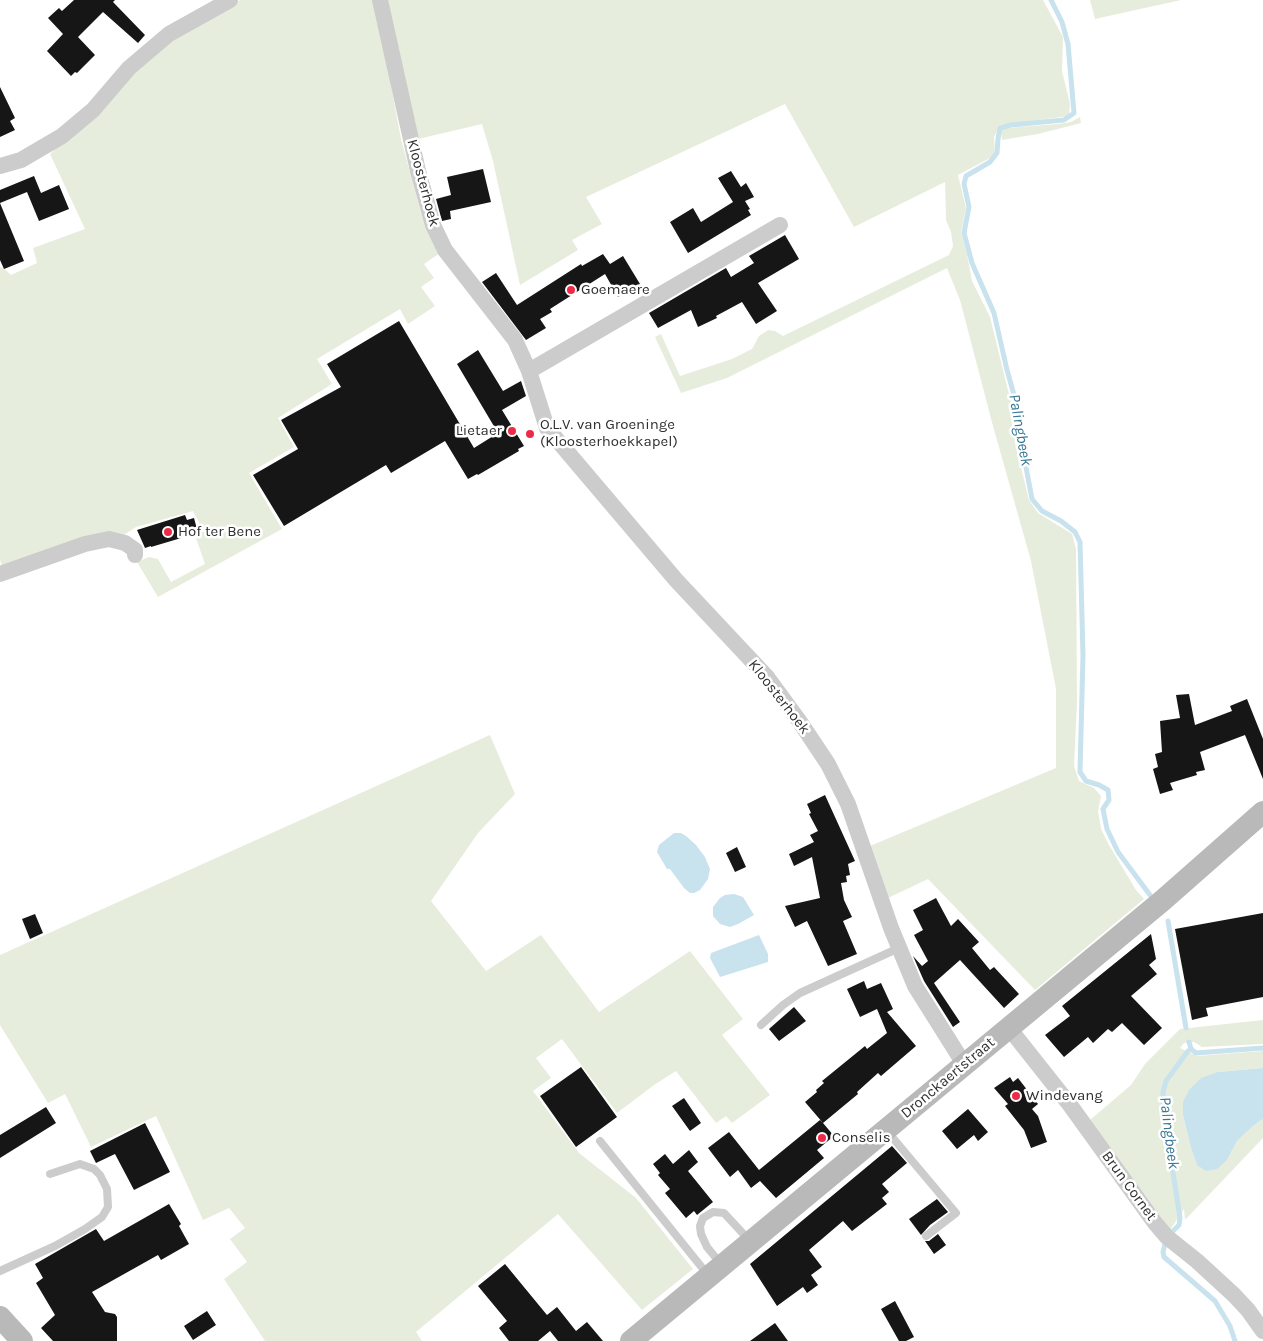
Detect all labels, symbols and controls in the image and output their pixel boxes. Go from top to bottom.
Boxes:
street label: Kloosterhoek [403,137,443,229]
place label: Goemaere [581,281,650,299]
marker: Goemaere [565,284,577,296]
water label: Palingbeek [1004,393,1036,467]
place label: O.L.V. van Groeninge (Kloosterhoekkapel) [540,416,678,451]
place label: Lietaer [456,422,502,440]
marker: Lietaer [506,425,518,437]
marker: O.L.V. van Groeninge (Kloosterhoekkapel) [524,428,536,440]
place label: Hof ter Bene [178,523,261,541]
marker: Hof ter Bene [162,526,174,538]
street label: Kloosterhoek [744,656,814,738]
street label: Dronckaertstraat [897,1034,999,1122]
place label: Windevang [1026,1087,1103,1105]
marker: Windevang [1010,1090,1022,1102]
water label: Palingbeek [1155,1096,1183,1170]
place label: Conselis [832,1129,891,1147]
marker: Conselis [816,1132,828,1144]
street label: Brun Cornet [1098,1148,1160,1224]

